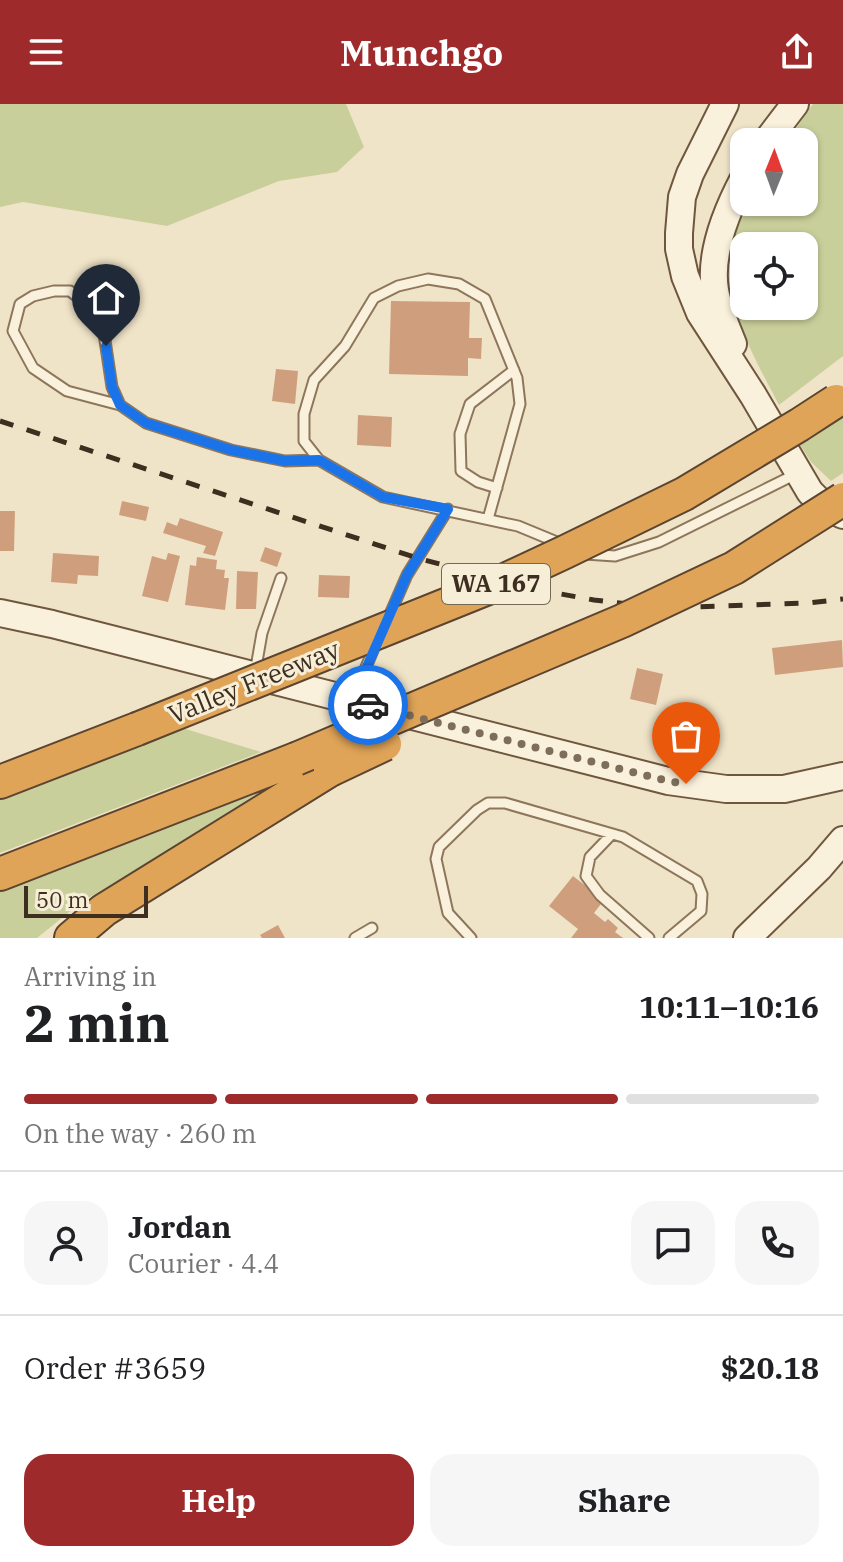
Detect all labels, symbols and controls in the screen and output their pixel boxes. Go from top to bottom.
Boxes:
text: Munchgo [340,29,503,76]
icon: menu [24,30,68,74]
icon: share [775,30,819,74]
north arrow [730,128,818,216]
map controls [730,128,818,320]
button: locate [730,232,818,320]
pin [72,264,140,346]
icon: home [84,276,128,320]
road number: WA 167 [442,564,550,604]
street label: Valley Freeway [163,631,344,731]
courier [328,665,408,745]
icon: car [346,683,390,727]
pin [652,702,720,784]
icon: bag [664,714,708,758]
scale bar [24,882,148,918]
text: 50 m [36,885,88,914]
text: Arriving in [24,959,157,993]
text: 10:11–10:16 [639,987,819,1026]
text: 2 min [24,989,170,1056]
text: On the way · 260 m [24,1116,257,1150]
button: person [24,1201,108,1285]
button: chat [631,1201,715,1285]
button: phone [735,1201,819,1285]
text: Jordan [128,1207,231,1246]
text: Courier · 4.4 [128,1246,279,1280]
text: Order #3659 [24,1348,206,1387]
text: $20.18 [721,1348,819,1387]
button: Help [24,1454,414,1546]
button: Share [430,1454,819,1546]

